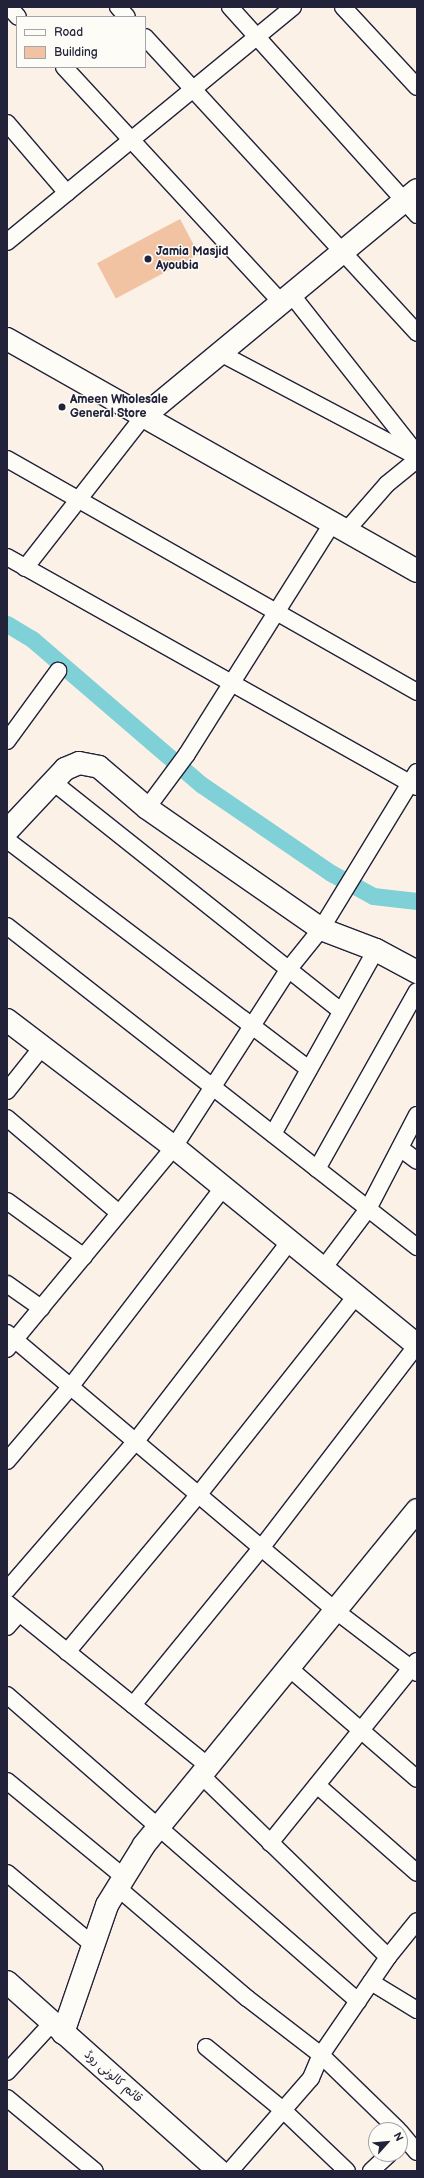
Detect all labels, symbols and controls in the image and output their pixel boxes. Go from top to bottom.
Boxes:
legend [16,16,146,68]
text: Road [54,25,83,40]
text: Building [54,45,98,60]
place label: Jamia Masjid Ayoubia [156,245,228,273]
marker: Jamia Masjid Ayoubia [143,254,153,264]
place label: Ameen Wholesale General Store [70,393,168,421]
marker: Ameen Wholesale General Store [57,402,67,412]
street label: قائم کالونی روڈ [81,2048,145,2106]
north arrow [368,2122,408,2162]
text: N [391,2130,406,2143]

